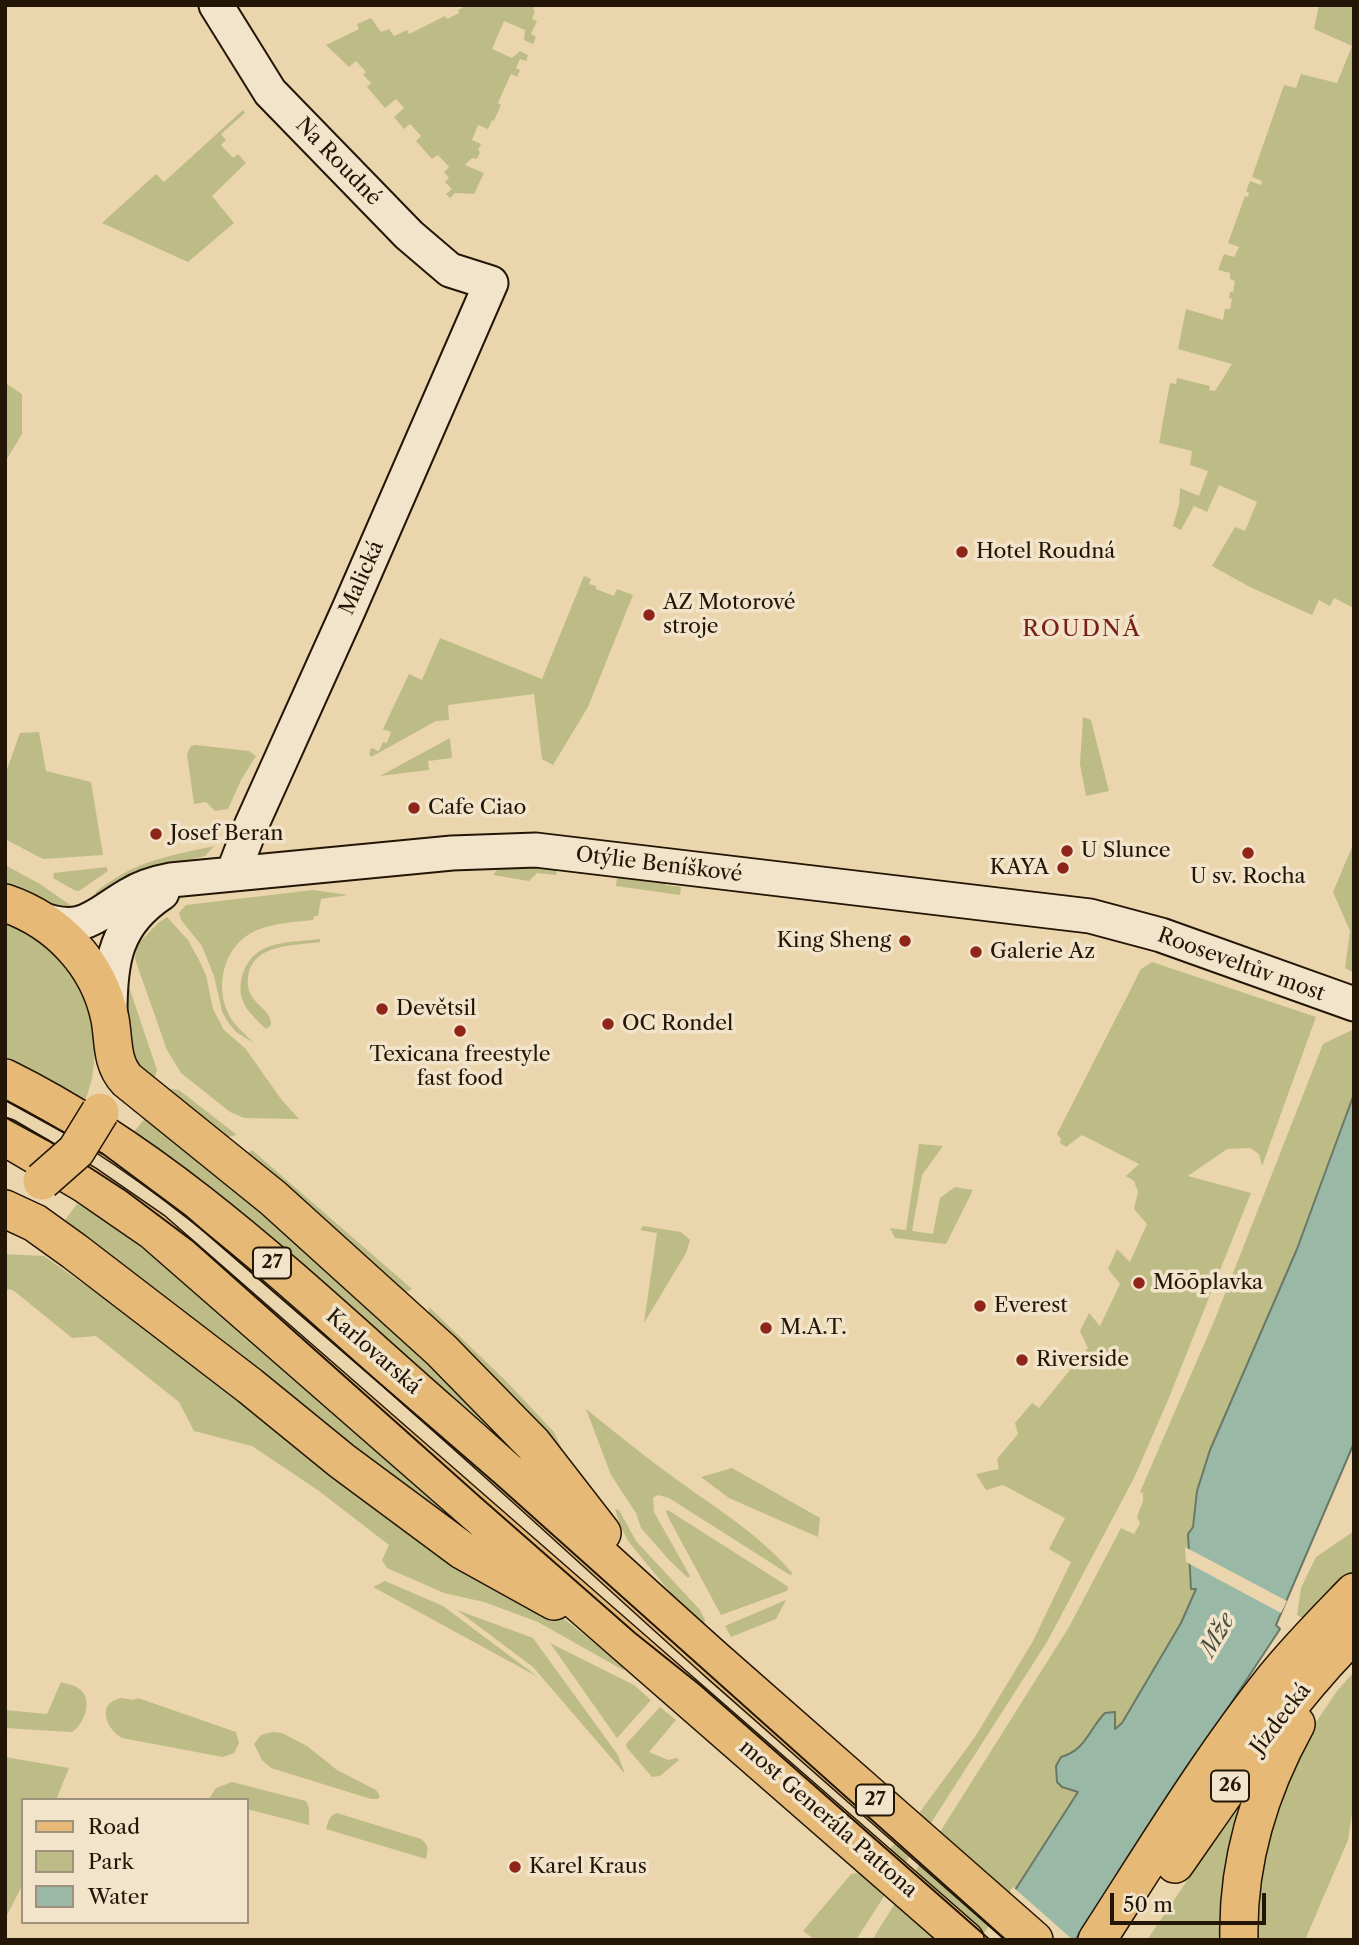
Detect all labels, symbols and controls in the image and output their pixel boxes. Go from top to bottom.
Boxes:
street label: Na Roudné [290,113,386,211]
street label: Malická [335,537,389,619]
place label: Hotel Roudná [976,539,1115,565]
marker: Hotel Roudná [954,544,970,560]
place label: AZ Motorové stroje [663,590,796,640]
marker: AZ Motorové stroje [641,607,657,623]
district label: ROUDNÁ [1023,615,1141,643]
place label: Cafe Ciao [428,795,526,821]
marker: Cafe Ciao [406,800,422,816]
place label: Josef Beran [170,821,283,847]
marker: Josef Beran [148,826,164,842]
place label: U Slunce [1081,838,1170,864]
street label: Otýlie Beníškové [574,842,744,888]
marker: U Slunce [1059,843,1075,859]
marker: U sv. Rocha [1240,845,1256,861]
place label: KAYA [990,855,1049,881]
marker: KAYA [1055,860,1071,876]
place label: U sv. Rocha [1190,864,1306,890]
street label: Rooseveltův most [1154,923,1328,1007]
place label: King Sheng [777,928,891,954]
marker: King Sheng [897,933,913,949]
place label: Galerie Az [990,939,1095,965]
marker: Galerie Az [968,944,984,960]
place label: Devětsil [396,996,476,1022]
marker: Devětsil [374,1001,390,1017]
place label: OC Rondel [622,1011,733,1037]
marker: OC Rondel [600,1016,616,1032]
marker: Texicana freestyle fast food [452,1023,468,1039]
place label: Texicana freestyle fast food [370,1042,550,1092]
road number: 27 [253,1247,291,1278]
place label: Mōōplavka [1153,1270,1263,1296]
marker: Mōōplavka [1131,1275,1147,1291]
place label: Everest [994,1293,1068,1319]
marker: Everest [972,1298,988,1314]
street label: Karlovarská [320,1304,426,1400]
place label: M.A.T. [780,1315,847,1341]
marker: M.A.T. [758,1320,774,1336]
place label: Riverside [1036,1347,1129,1373]
marker: Riverside [1014,1352,1030,1368]
water label: Mže [1195,1608,1241,1662]
street label: Jízdecká [1246,1679,1316,1759]
street label: most Generála Pattona [734,1735,922,1903]
road number: 26 [1211,1770,1249,1801]
road number: 27 [856,1784,894,1816]
legend [21,1798,248,1924]
text: Road [88,1814,140,1839]
text: Park [88,1849,134,1874]
place label: Karel Kraus [529,1854,647,1880]
marker: Karel Kraus [507,1859,523,1875]
scale bar [1114,1878,1270,1922]
text: Water [88,1884,148,1909]
text: 50 m [1123,1892,1173,1917]

